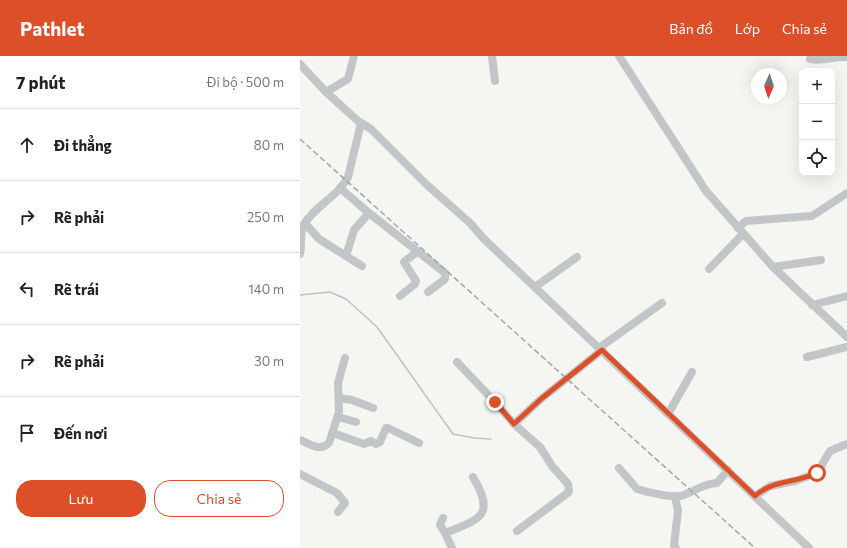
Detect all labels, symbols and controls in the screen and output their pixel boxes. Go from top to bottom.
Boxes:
text: Pathlet [20,17,85,40]
text: Bản đồ [669,20,713,37]
text: Lớp [735,20,760,37]
text: Chia sẻ [782,20,827,37]
north arrow [751,68,787,104]
map controls [799,68,835,176]
button: + [799,68,835,104]
text: 7 phút [16,72,65,93]
text: Đi bộ · 500 m [207,74,284,90]
button: − [799,104,835,140]
icon: ahead [16,134,38,156]
text: Đi thẳng [54,136,112,154]
text: 80 m [254,137,284,153]
button: locate [799,140,835,176]
icon: right [16,206,38,228]
text: Rẽ phải [54,208,104,226]
text: 250 m [247,209,284,225]
icon: left [16,278,38,300]
text: Rẽ trái [54,280,99,298]
text: 140 m [248,281,284,297]
icon: right [16,350,38,372]
text: Rẽ phải [54,352,104,370]
text: 30 m [254,353,284,369]
route end [486,393,504,411]
icon: arrive [16,422,38,444]
text: Đến nơi [54,424,107,442]
route start [808,464,826,482]
button: Lưu [16,480,146,517]
button: Chia sẻ [154,480,284,517]

